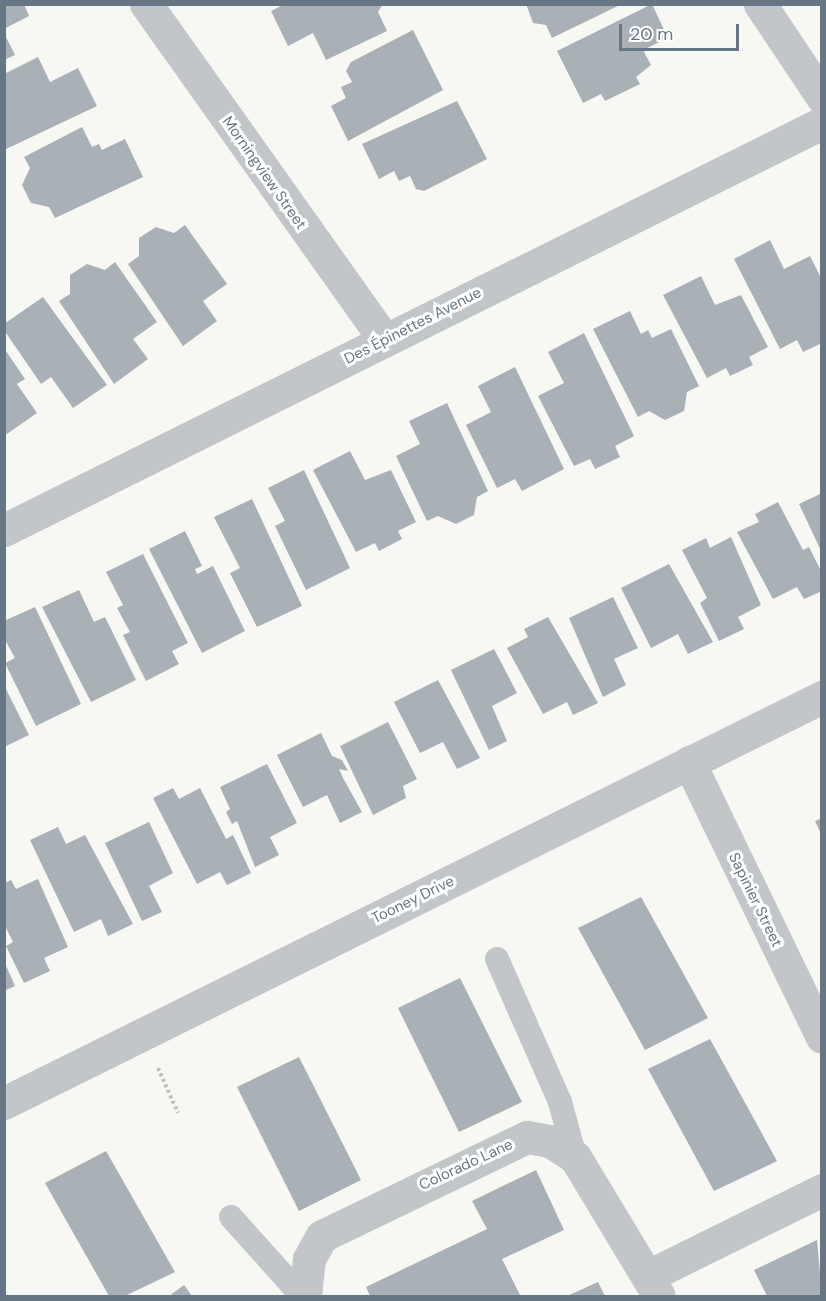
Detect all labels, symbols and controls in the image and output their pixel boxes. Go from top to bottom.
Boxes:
scale bar [622,12,742,50]
text: 20 m [630,22,673,46]
street label: Morningview Street [218,113,310,233]
street label: Des Épinettes Avenue [342,284,484,368]
street label: Sapinier Street [724,850,786,950]
street label: Tooney Drive [369,872,457,928]
street label: Colorado Lane [416,1135,516,1195]

